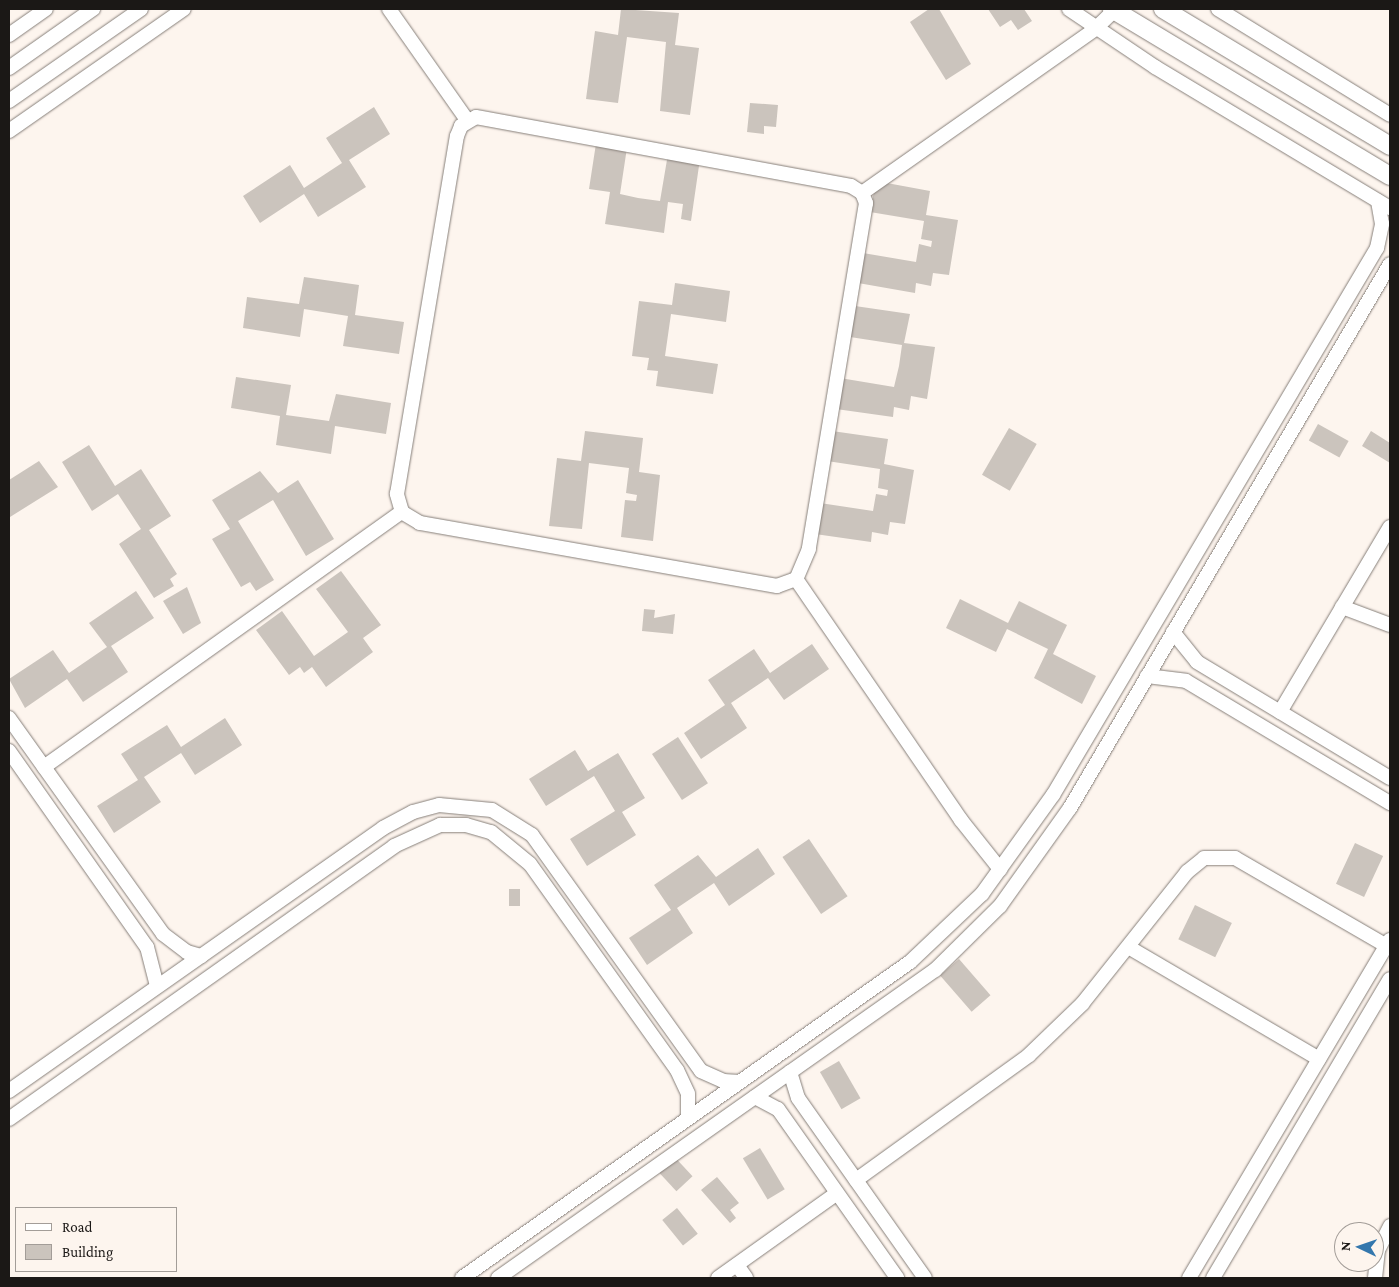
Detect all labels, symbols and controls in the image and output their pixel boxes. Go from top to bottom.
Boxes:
legend [15,1207,178,1272]
text: Road [62,1219,92,1235]
north arrow [1334,1222,1384,1272]
text: N [1337,1241,1353,1251]
text: Building [62,1244,113,1260]

